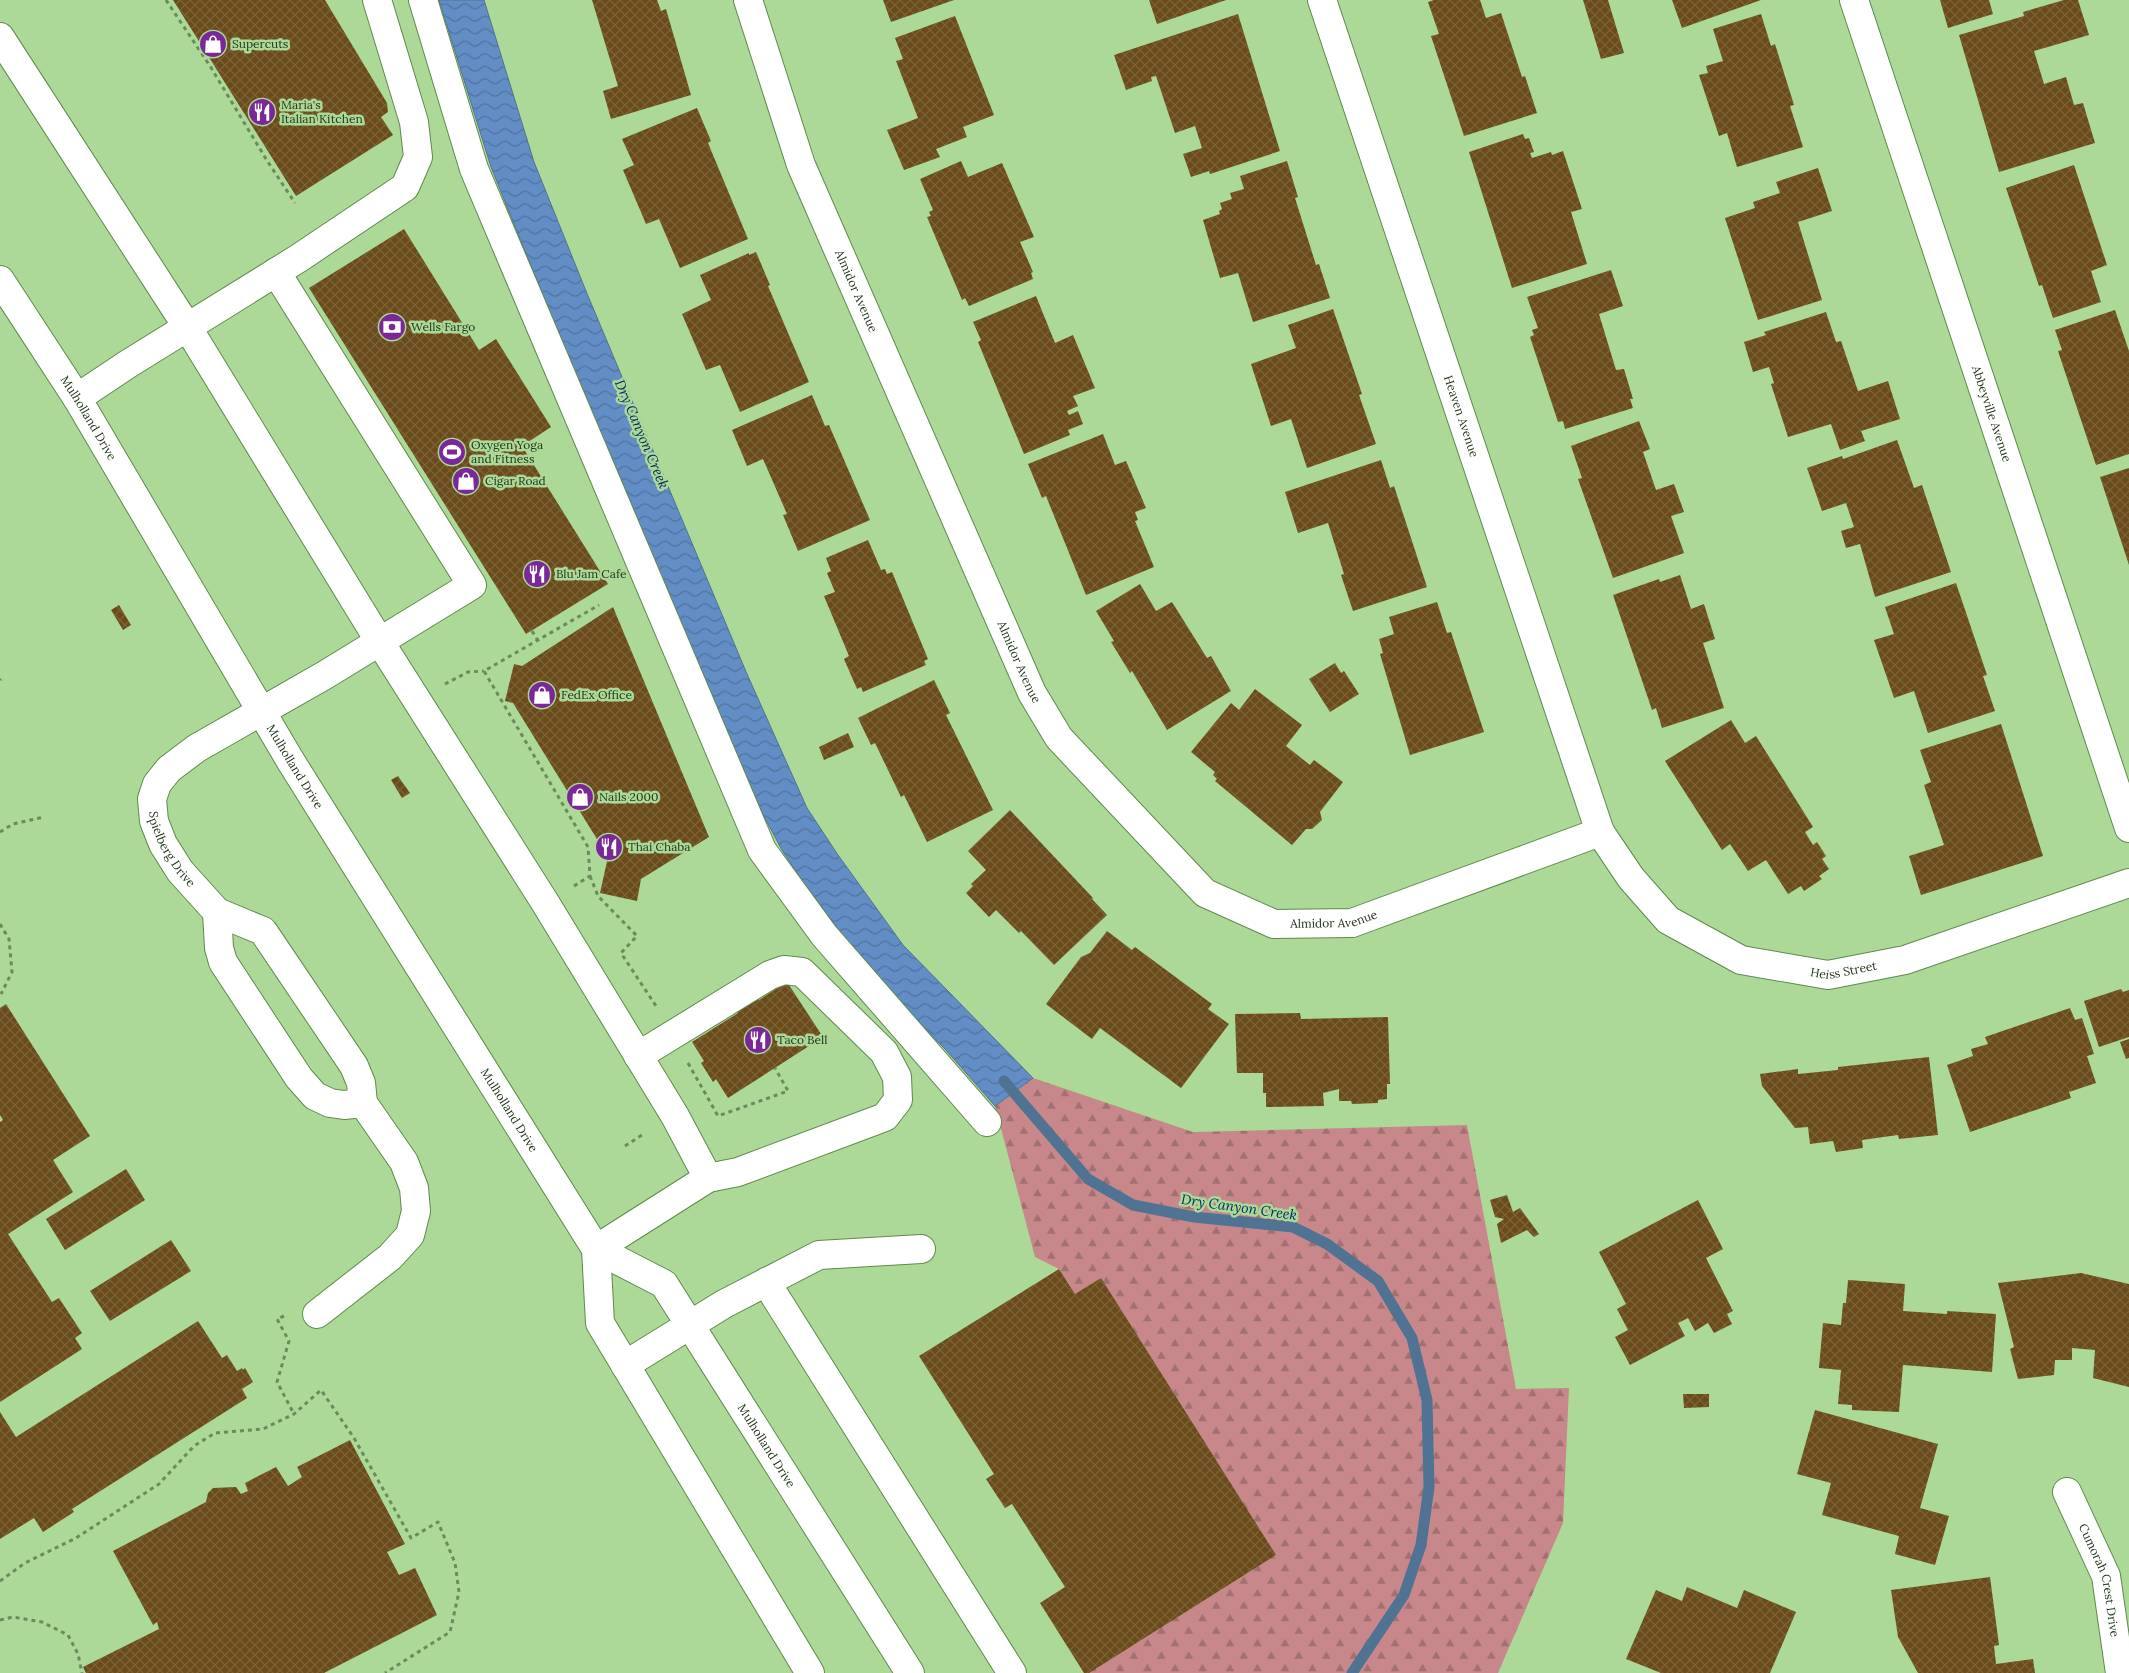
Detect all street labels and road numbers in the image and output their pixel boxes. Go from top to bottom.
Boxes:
street label: Almidor Avenue [832,247,881,335]
street label: Abbeyville Avenue [1969,363,2015,464]
street label: Mulholland Drive [57,373,120,463]
street label: Heaven Avenue [1441,373,1482,460]
street label: Almidor Avenue [994,618,1045,706]
street label: Mulholland Drive [264,721,327,812]
street label: Spielberg Drive [146,810,199,890]
street label: Almidor Avenue [1289,906,1380,931]
street label: Heiss Street [1809,958,1878,982]
street label: Mulholland Drive [478,1065,542,1155]
street label: Mulholland Drive [735,1401,799,1491]
street label: Cumorah Crest Drive [2076,1521,2123,1638]

